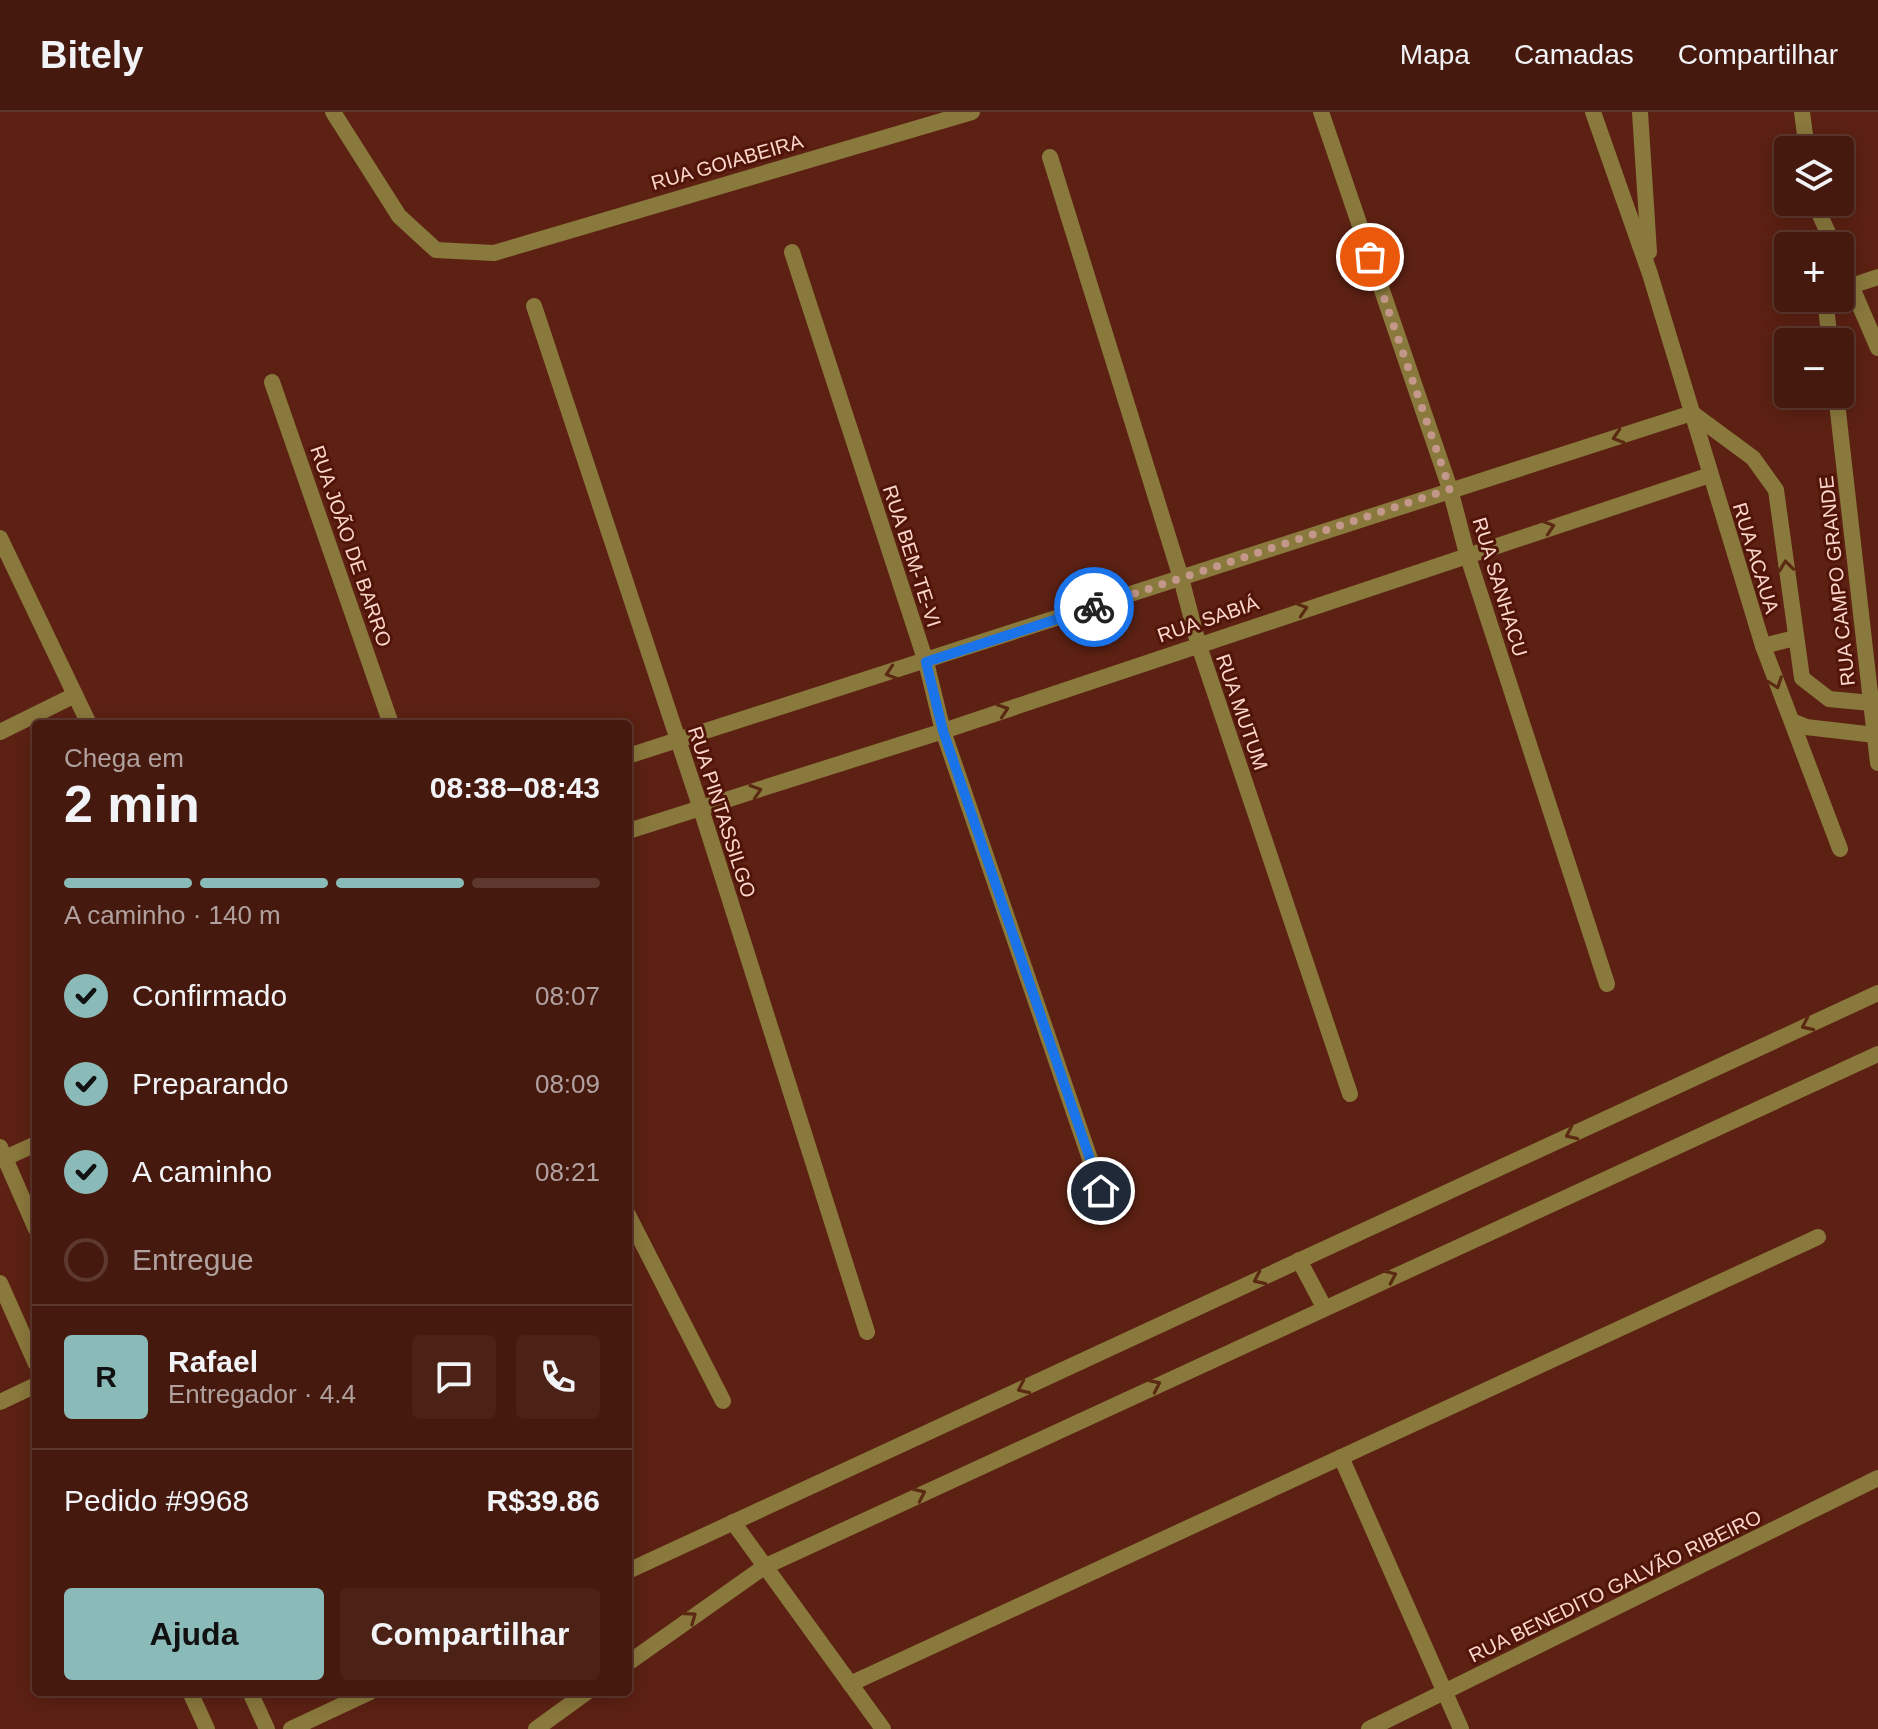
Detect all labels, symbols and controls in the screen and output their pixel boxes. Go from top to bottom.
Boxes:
text: Bitely [40,34,143,76]
text: Mapa [1400,39,1470,70]
text: Camadas [1514,39,1634,70]
text: Compartilhar [1678,39,1838,70]
street label: RUA GOIABEIRA [649,130,806,194]
map controls [1774,136,1854,408]
button: layers [1774,136,1854,216]
pin [1336,223,1404,291]
button: + [1774,232,1854,312]
icon: bag [1348,235,1392,279]
button: − [1774,328,1854,408]
one-way arrow [1611,427,1625,443]
street label: RUA JOÃO DE BARRO [306,442,397,649]
street label: RUA CAMPO GRANDE [1815,475,1859,687]
street label: RUA BEM-TE-VI [879,482,945,630]
street label: RUA ACAUA [1729,500,1783,617]
street label: RUA SANHACU [1468,515,1532,659]
one-way arrow [1541,521,1555,537]
one-way arrow [1778,559,1795,573]
courier [1054,567,1134,647]
icon: bike [1072,585,1116,629]
street label: RUA SABIÁ [1154,591,1262,647]
one-way arrow [1294,602,1308,618]
street label: RUA MUTUM [1212,651,1272,773]
one-way arrow [885,664,899,680]
one-way arrow [1766,675,1782,689]
one-way arrow [995,704,1009,720]
street label: RUA PINTASSILGO [684,724,760,900]
text: Chega em [64,743,184,773]
text: 08:38–08:43 [430,771,600,804]
text: 2 min [64,775,200,833]
one-way arrow [748,784,762,800]
text: A caminho · 140 m [64,900,281,930]
icon: check [64,974,108,1018]
text: Confirmado [132,979,287,1012]
text: 08:07 [535,981,600,1011]
one-way arrow [1801,1016,1815,1032]
icon: check [64,1062,108,1106]
text: Preparando [132,1067,289,1100]
text: 08:09 [535,1069,600,1099]
one-way arrow [1565,1125,1579,1141]
icon: check [64,1150,108,1194]
text: A caminho [132,1155,272,1188]
text: 08:21 [535,1157,600,1187]
pin [1067,1157,1135,1225]
icon: home [1079,1169,1123,1213]
text: Entregue [132,1243,254,1276]
one-way arrow [1253,1269,1267,1285]
one-way arrow [1383,1270,1398,1286]
button: chat [412,1335,496,1419]
button: phone [516,1335,600,1419]
text: Rafael [168,1345,258,1378]
text: R [95,1360,117,1393]
one-way arrow [1017,1378,1031,1394]
text: Entregador · 4.4 [168,1379,356,1409]
one-way arrow [1147,1379,1162,1395]
text: Pedido #9968 [64,1484,249,1517]
text: R$39.86 [487,1484,600,1517]
one-way arrow [911,1488,926,1504]
street label: RUA BENEDITO GALVÃO RIBEIRO [1465,1504,1765,1667]
button: Ajuda [64,1588,324,1680]
button: Compartilhar [340,1588,600,1680]
one-way arrow [683,1613,697,1627]

